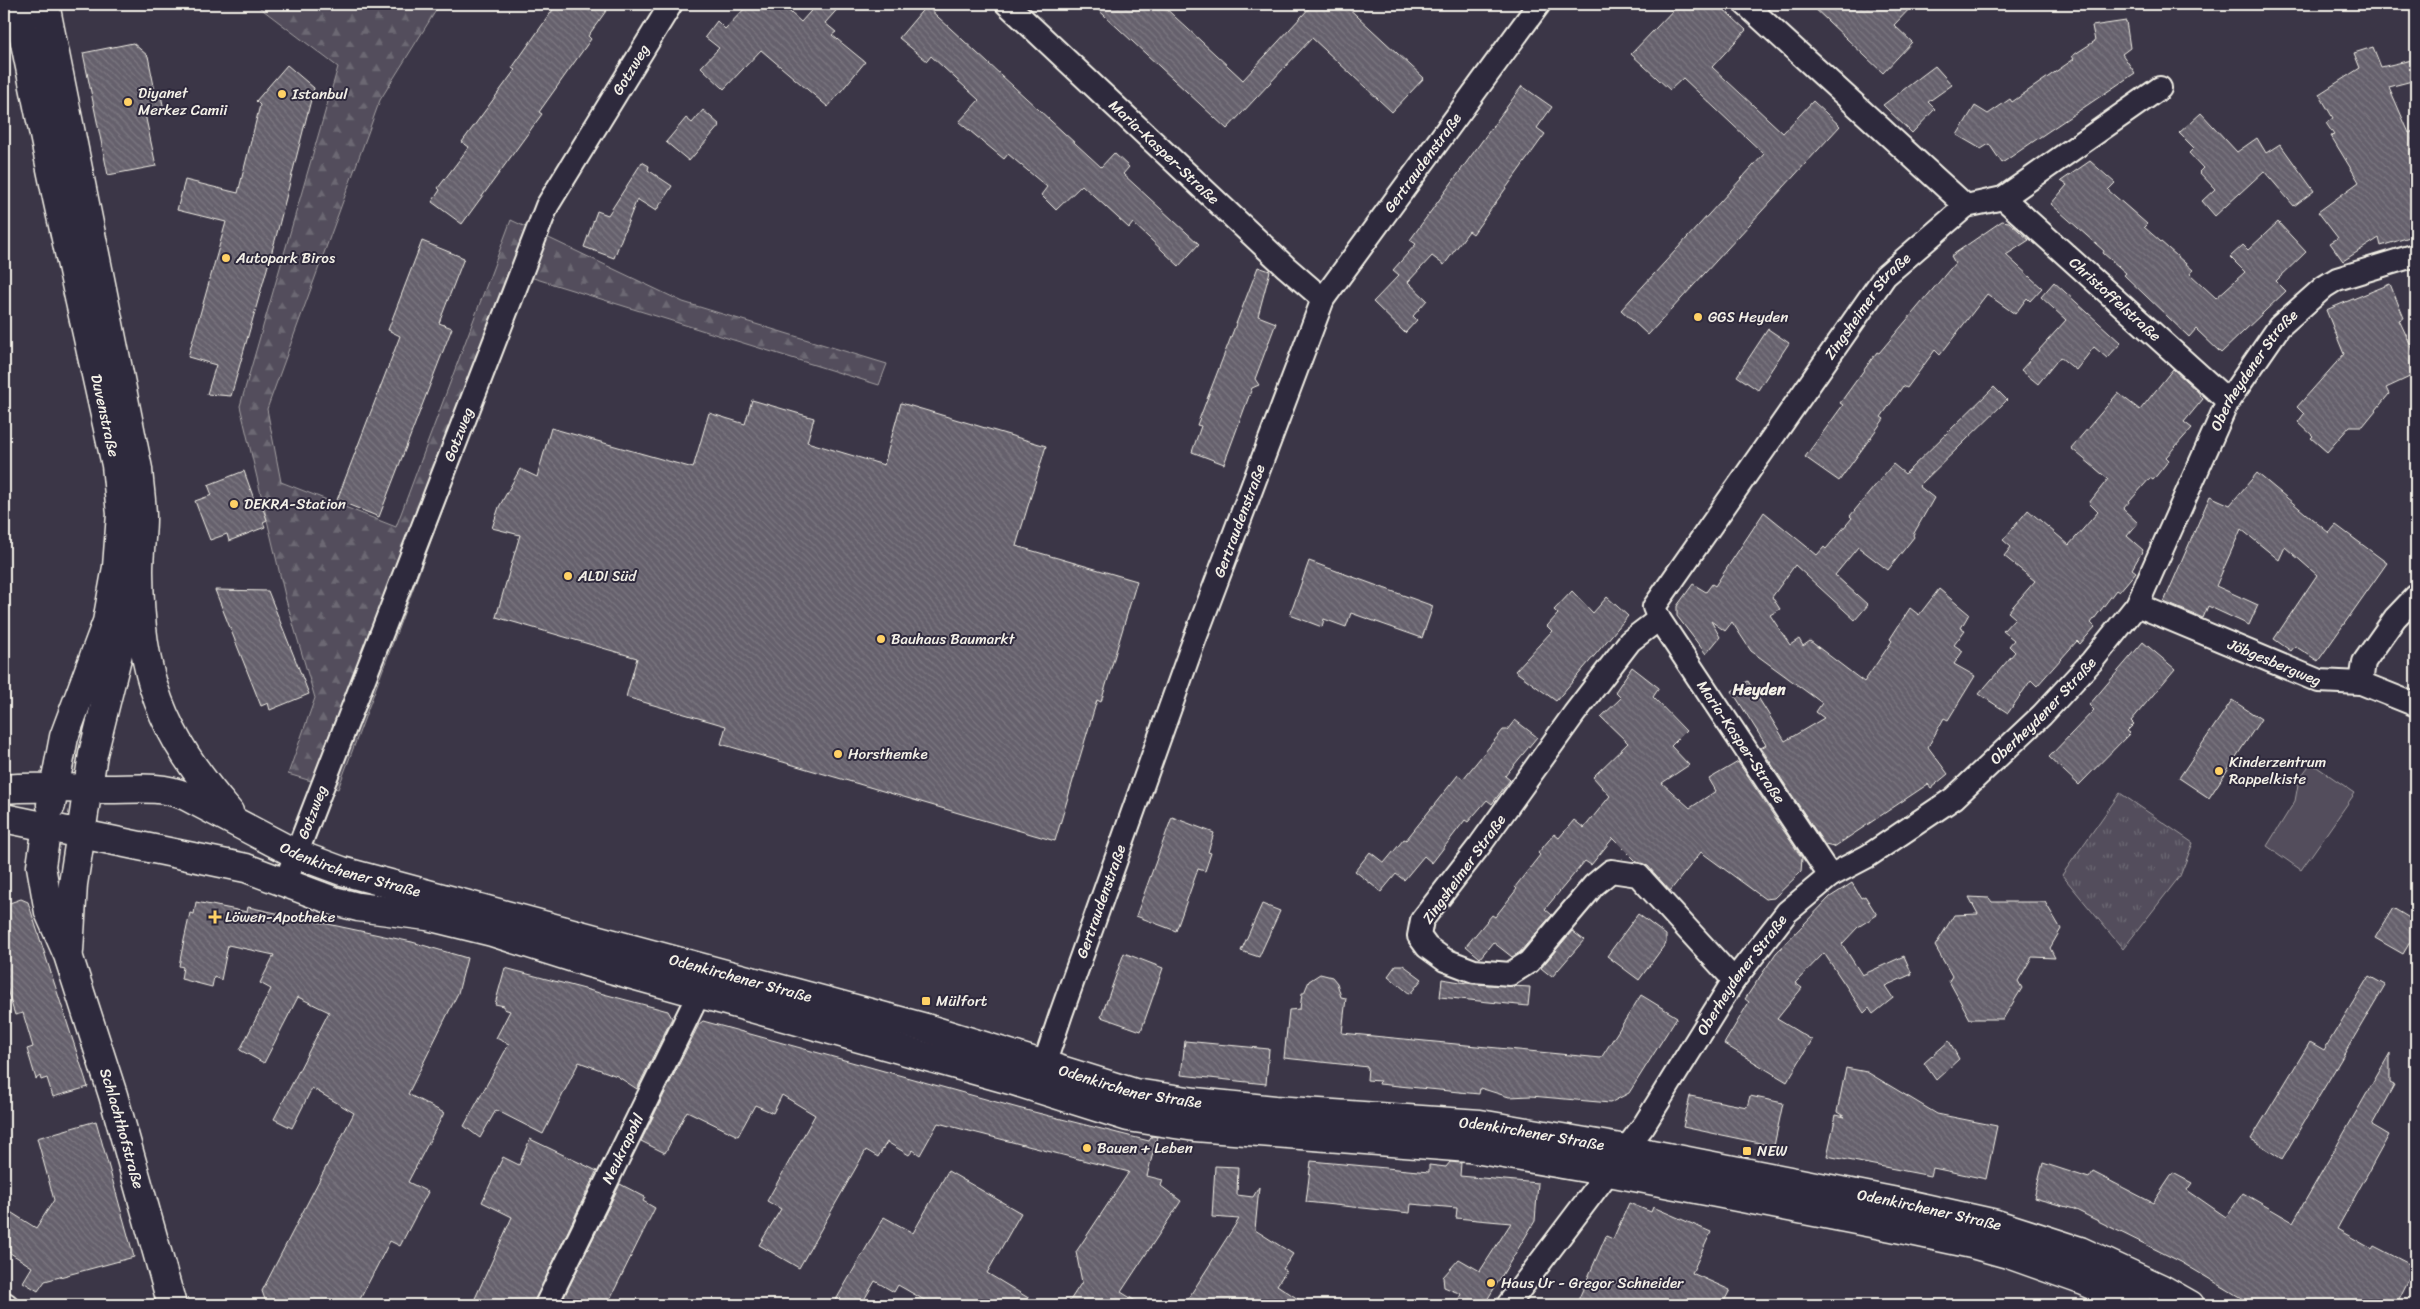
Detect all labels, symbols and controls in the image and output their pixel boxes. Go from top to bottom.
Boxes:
street label: Gotzweg [605,38,657,100]
place label: Diyanet Merkez Camii [138,80,228,123]
place label: Istanbul [291,81,348,107]
marker: Istanbul [276,88,288,100]
street label: Maria-Kasper-Straße [1103,93,1226,211]
marker: Diyanet Merkez Camii [122,96,134,108]
street label: Gertraudenstraße [1377,107,1468,219]
place label: Autopark Biros [235,245,336,271]
street label: Zingsheimer Straße [1817,246,1917,365]
street label: Christoffelstraße [2063,250,2168,348]
marker: Autopark Biros [220,252,232,264]
street label: Oberheydener Straße [2203,303,2304,435]
place label: GGS Heyden [1708,304,1788,330]
marker: GGS Heyden [1692,311,1704,323]
street label: Duvenstraße [83,372,127,460]
street label: Gotzweg [436,403,481,465]
street label: Gertraudenstraße [1206,460,1273,581]
place label: DEKRA-Station [244,491,346,517]
marker: DEKRA-Station [228,498,240,510]
place label: ALDI Süd [577,563,637,589]
marker: ALDI Süd [562,570,574,582]
place label: Bauhaus Baumarkt [891,626,1015,652]
street label: Jöbgesbergweg [2223,631,2326,694]
marker: Bauhaus Baumarkt [875,633,887,645]
street label: Oberheydener Straße [1984,651,2103,771]
street label: Maria-Kasper-Straße [1690,675,1792,809]
district label: Heyden [1731,675,1786,704]
place label: Horsthemke [848,741,928,767]
marker: Horsthemke [832,748,844,760]
place label: Kinderzentrum Rappelkiste [2229,749,2326,792]
marker: Kinderzentrum Rappelkiste [2213,765,2225,777]
street label: Gotzweg [290,781,335,843]
street label: Zingsheimer Straße [1415,809,1513,929]
street label: Odenkirchener Straße [275,835,424,905]
street label: Gertraudenstraße [1069,841,1133,962]
place label: Löwen-Apotheke [225,904,336,930]
street label: Oberheydener Straße [1690,908,1794,1040]
marker: Löwen-Apotheke [209,911,221,923]
street label: Odenkirchener Straße [666,946,815,1010]
place label: Mülfort [936,988,988,1014]
marker: Mülfort [920,995,932,1007]
street label: Odenkirchener Straße [1055,1057,1203,1116]
street label: Schlachthofstraße [92,1065,152,1192]
street label: Neukrapohl [594,1109,651,1188]
street label: Odenkirchener Straße [1458,1110,1606,1158]
place label: Bauen + Leben [1097,1135,1193,1161]
place label: NEW [1757,1138,1788,1164]
marker: Bauen + Leben [1081,1142,1093,1154]
marker: NEW [1741,1145,1753,1157]
street label: Odenkirchener Straße [1855,1182,2005,1238]
place label: Haus Ur - Gregor Schneider [1501,1270,1684,1296]
marker: Haus Ur - Gregor Schneider [1485,1277,1497,1289]

